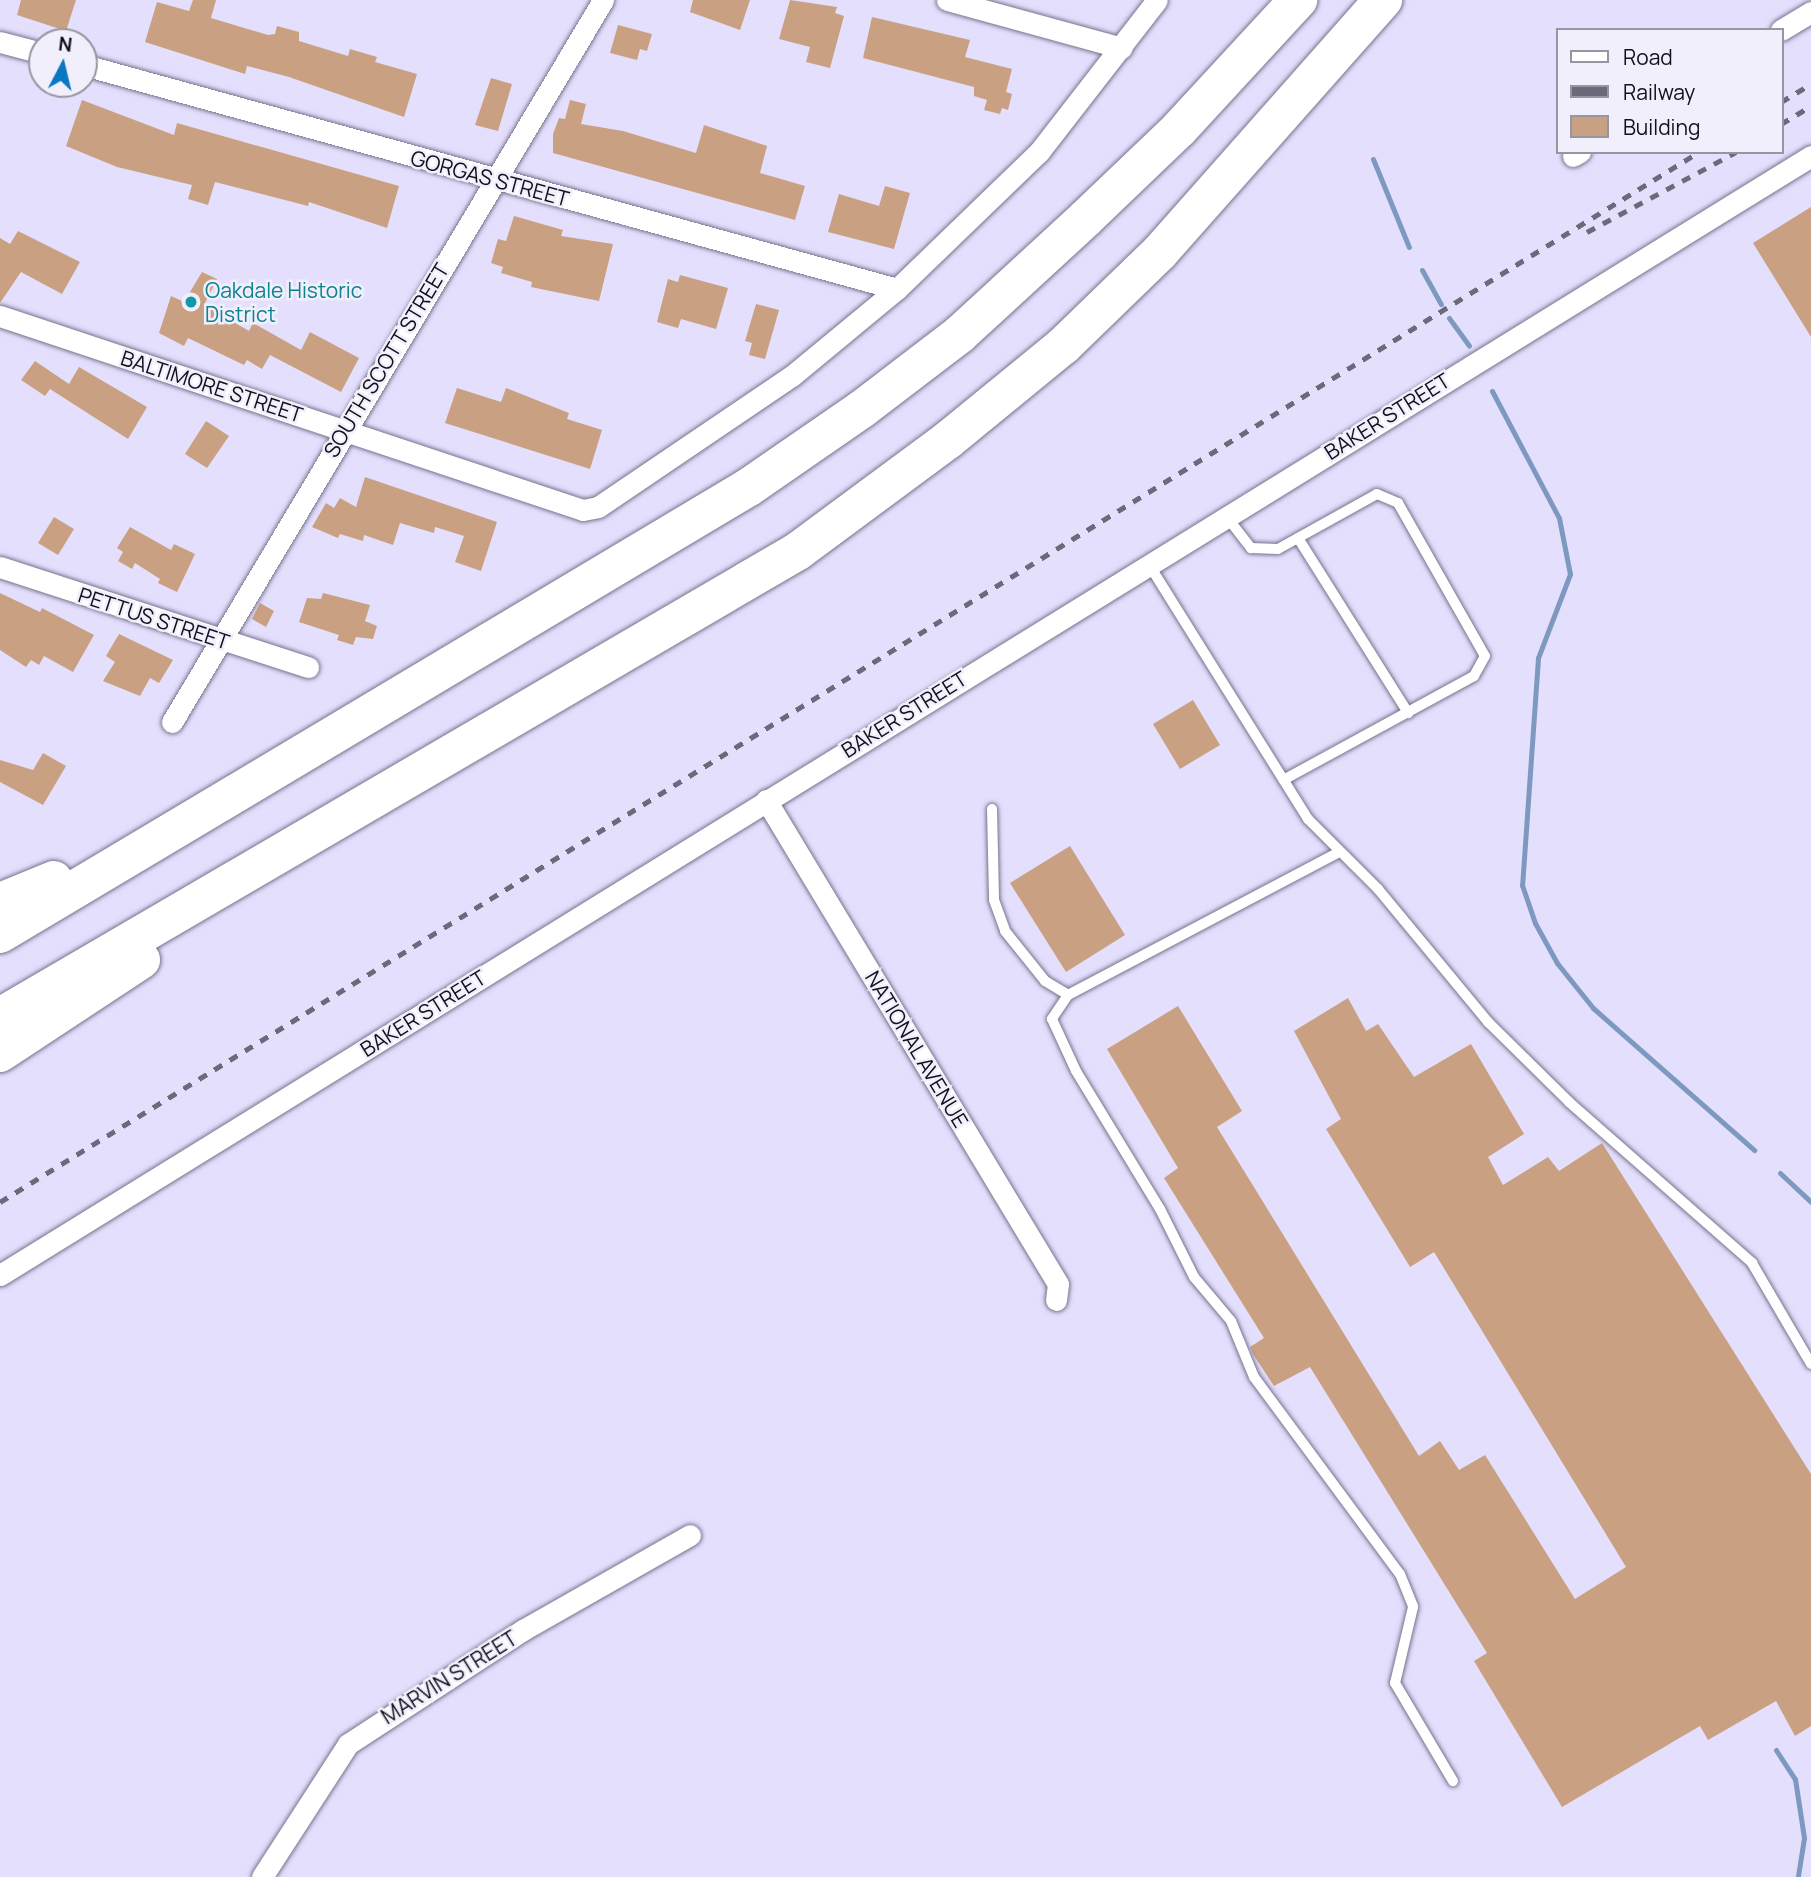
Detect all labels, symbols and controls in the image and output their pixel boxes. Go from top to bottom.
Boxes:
north arrow [28,28,98,98]
legend [1556,28,1783,154]
text: N [57,30,74,58]
text: Road [1623,43,1673,71]
text: Railway [1623,78,1695,106]
text: Building [1623,113,1700,141]
street label: GORGAS STREET [408,145,572,211]
street label: SOUTH SCOTT STREET [318,258,454,462]
place label: Oakdale Historic District [205,277,362,327]
marker: Oakdale Historic District [183,294,199,310]
street label: BALTIMORE STREET [118,345,306,427]
street label: BAKER STREET [1320,367,1454,465]
street label: PETTUS STREET [75,582,233,654]
street label: BAKER STREET [837,665,971,763]
street label: BAKER STREET [356,964,490,1062]
street label: NATIONAL AVENUE [860,966,974,1132]
street label: MARVIN STREET [376,1625,522,1729]

